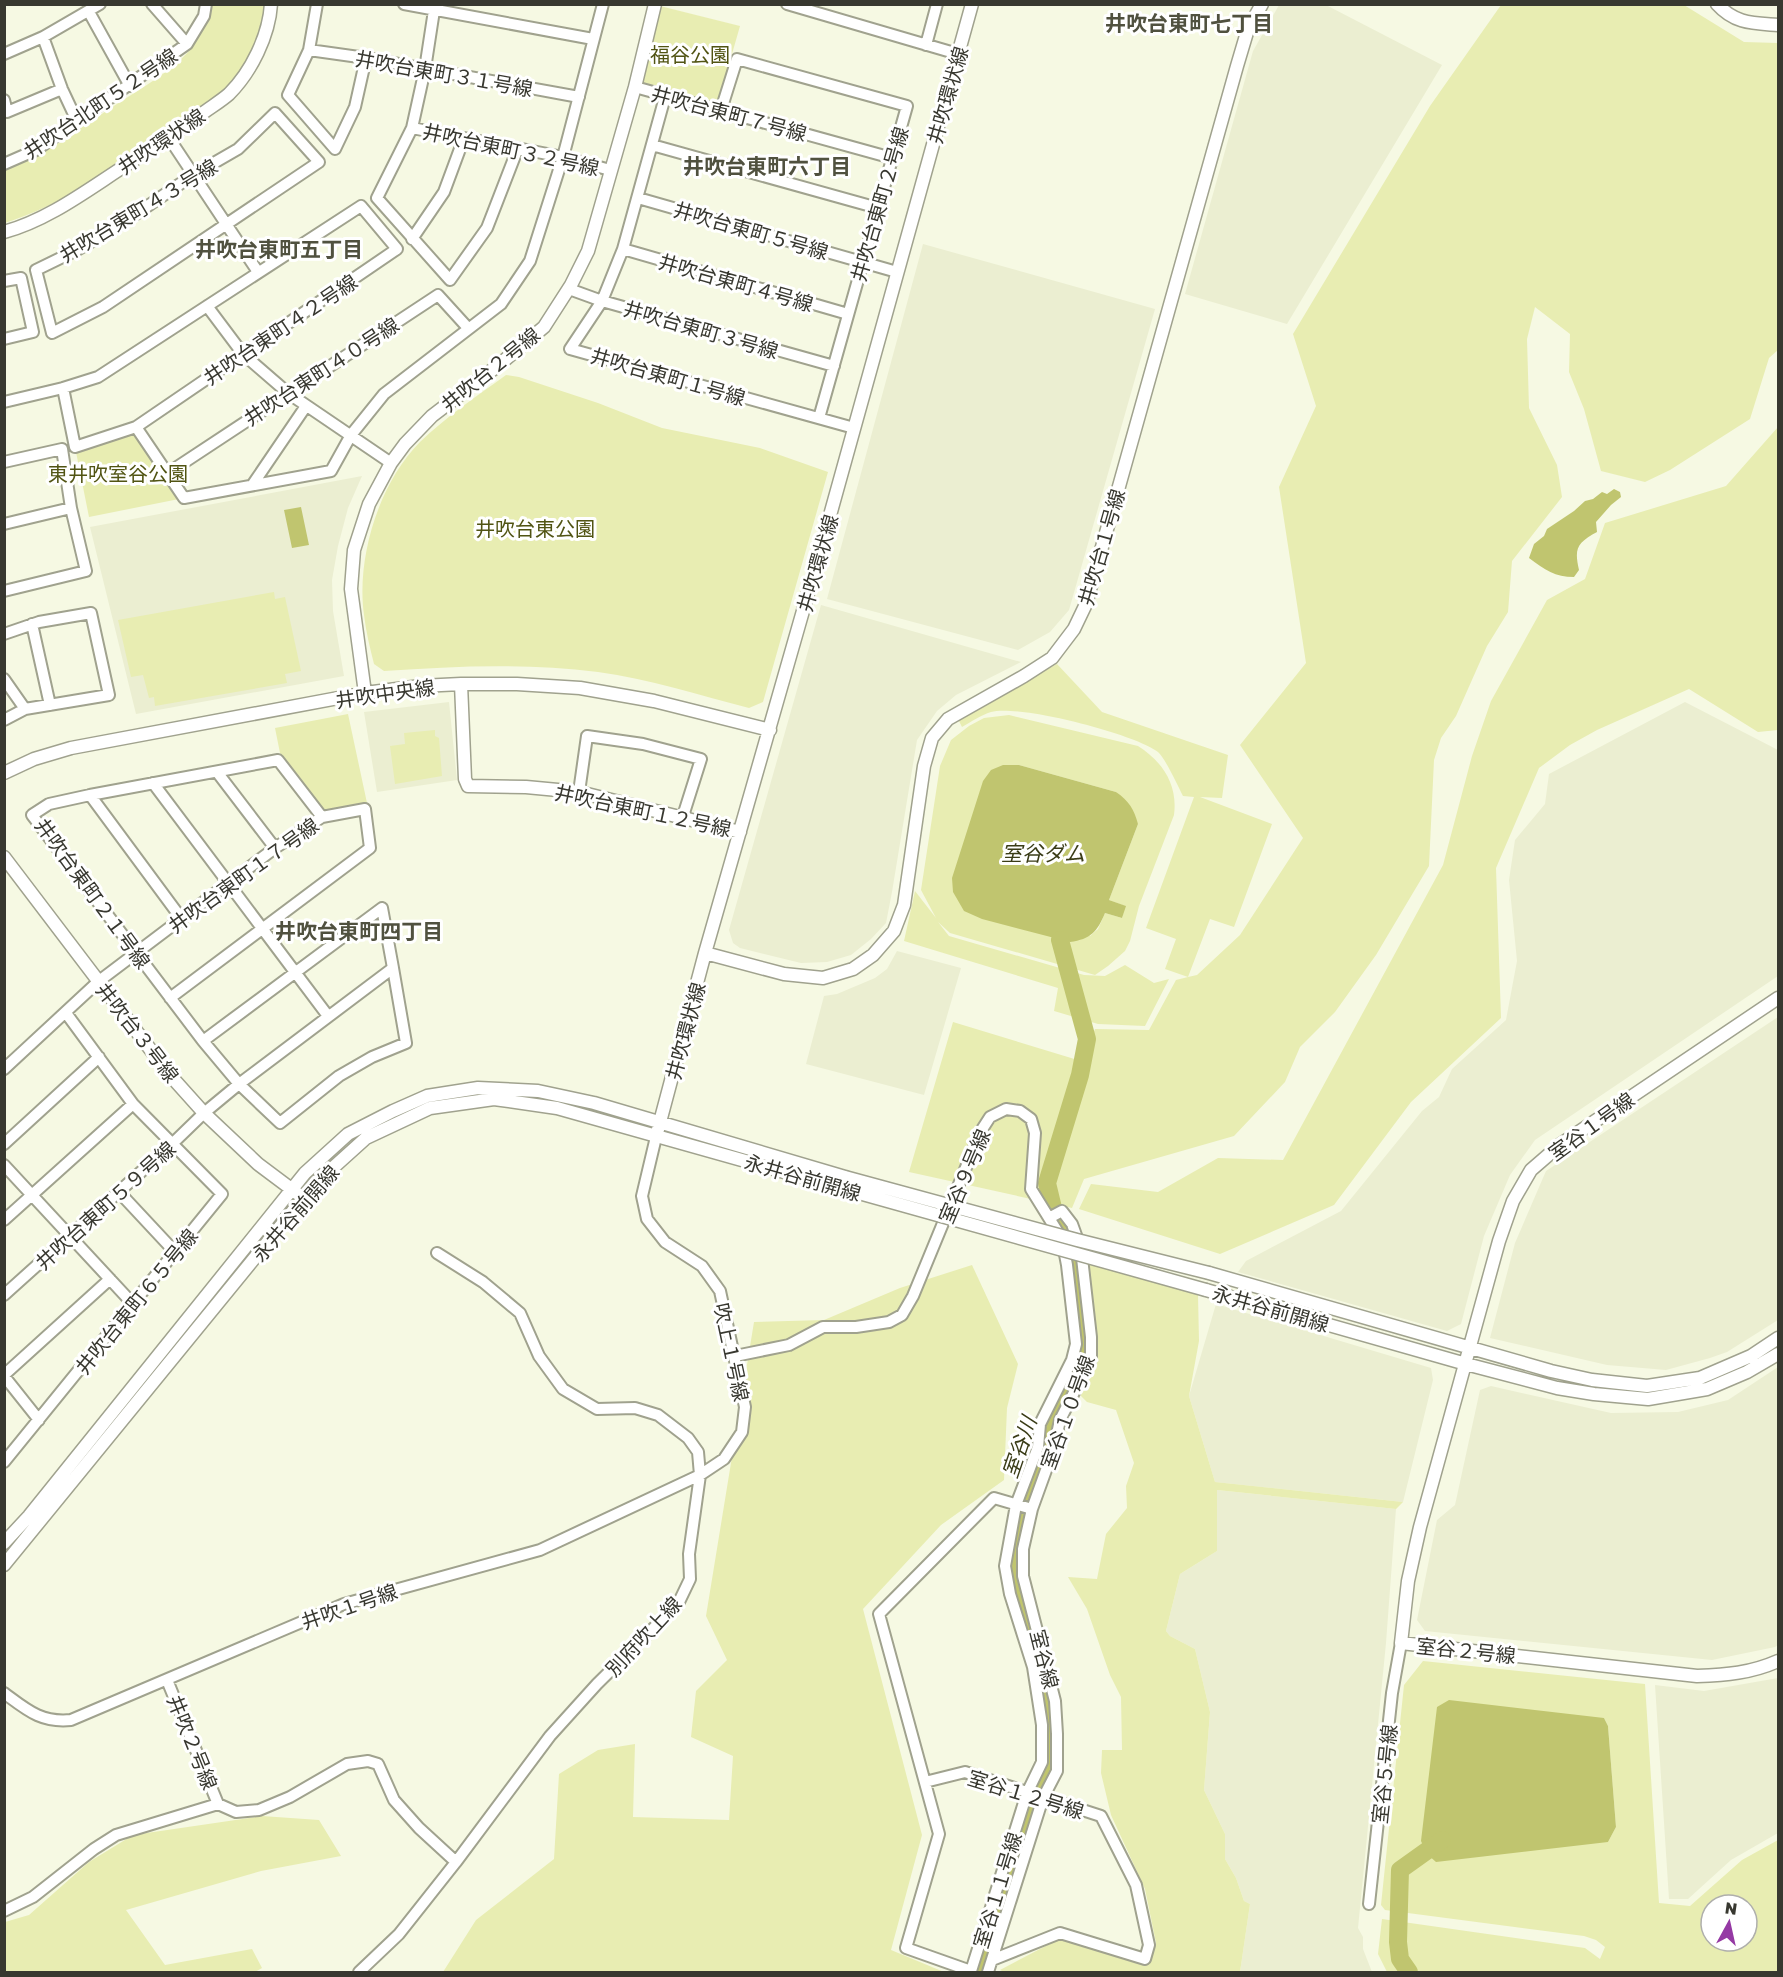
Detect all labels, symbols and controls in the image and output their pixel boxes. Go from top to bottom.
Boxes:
district label: 井吹台東町七丁目 [1105,10,1273,36]
park label: 福谷公園 [650,42,730,66]
street label: 井吹台北町５２号線 [19,43,181,163]
street label: 井吹環状線 [922,44,972,146]
street label: 井吹台東町３１号線 [353,46,535,100]
street label: 井吹台東町７号線 [649,81,809,145]
street label: 井吹環状線 [113,103,209,179]
street label: 井吹台東町３２号線 [420,119,602,179]
street label: 井吹台東町２号線 [845,124,913,284]
street label: 井吹台東町４３号線 [55,153,221,267]
district label: 井吹台東町六丁目 [683,153,851,179]
street label: 井吹台東町５号線 [671,196,831,264]
district label: 井吹台東町五丁目 [195,236,363,262]
street label: 井吹台東町４号線 [656,248,816,316]
street label: 井吹台東町４２号線 [199,269,361,389]
street label: 井吹台東町３号線 [621,295,781,363]
street label: 井吹台東町４０号線 [239,312,403,430]
street label: 井吹台２号線 [436,322,544,416]
street label: 井吹台東町１号線 [588,342,748,410]
park label: 東井吹室谷公園 [48,461,188,485]
street label: 井吹台１号線 [1073,486,1129,608]
street label: 井吹環状線 [792,512,842,614]
park label: 井吹台東公園 [475,516,595,540]
street label: 井吹中央線 [334,674,436,712]
street label: 井吹台東町１２号線 [552,780,734,840]
street label: 井吹台東町１７号線 [163,812,323,938]
street label: 井吹台東町２１号線 [30,813,156,973]
water label: 室谷ダム [1001,840,1085,866]
district label: 井吹台東町四丁目 [275,918,443,944]
street label: 井吹台３号線 [92,977,184,1087]
street label: 井吹環状線 [660,980,710,1082]
street label: 室谷１号線 [1543,1087,1639,1165]
street label: 室谷９号線 [933,1125,995,1227]
street label: 井吹台東町５９号線 [30,1136,180,1274]
street label: 永井谷前開線 [742,1149,864,1205]
street label: 永井谷前開線 [247,1160,343,1266]
street label: 井吹台東町６５号線 [70,1224,202,1378]
street label: 永井谷前開線 [1210,1280,1332,1336]
street label: 吹上１号線 [710,1301,754,1403]
street label: 室谷１０号線 [1035,1352,1099,1472]
water label: 室谷川 [996,1411,1042,1481]
street label: 井吹１号線 [298,1578,400,1634]
street label: 別府吹上線 [600,1591,686,1681]
street label: 室谷線 [1026,1627,1064,1691]
street label: 室谷２号線 [1415,1633,1517,1667]
street label: 井吹２号線 [163,1691,223,1793]
street label: 室谷５号線 [1367,1723,1401,1825]
street label: 室谷１２号線 [965,1765,1087,1823]
street label: 室谷１１号線 [968,1829,1026,1951]
north arrow [1699,1893,1759,1953]
text: N [1724,1897,1739,1919]

